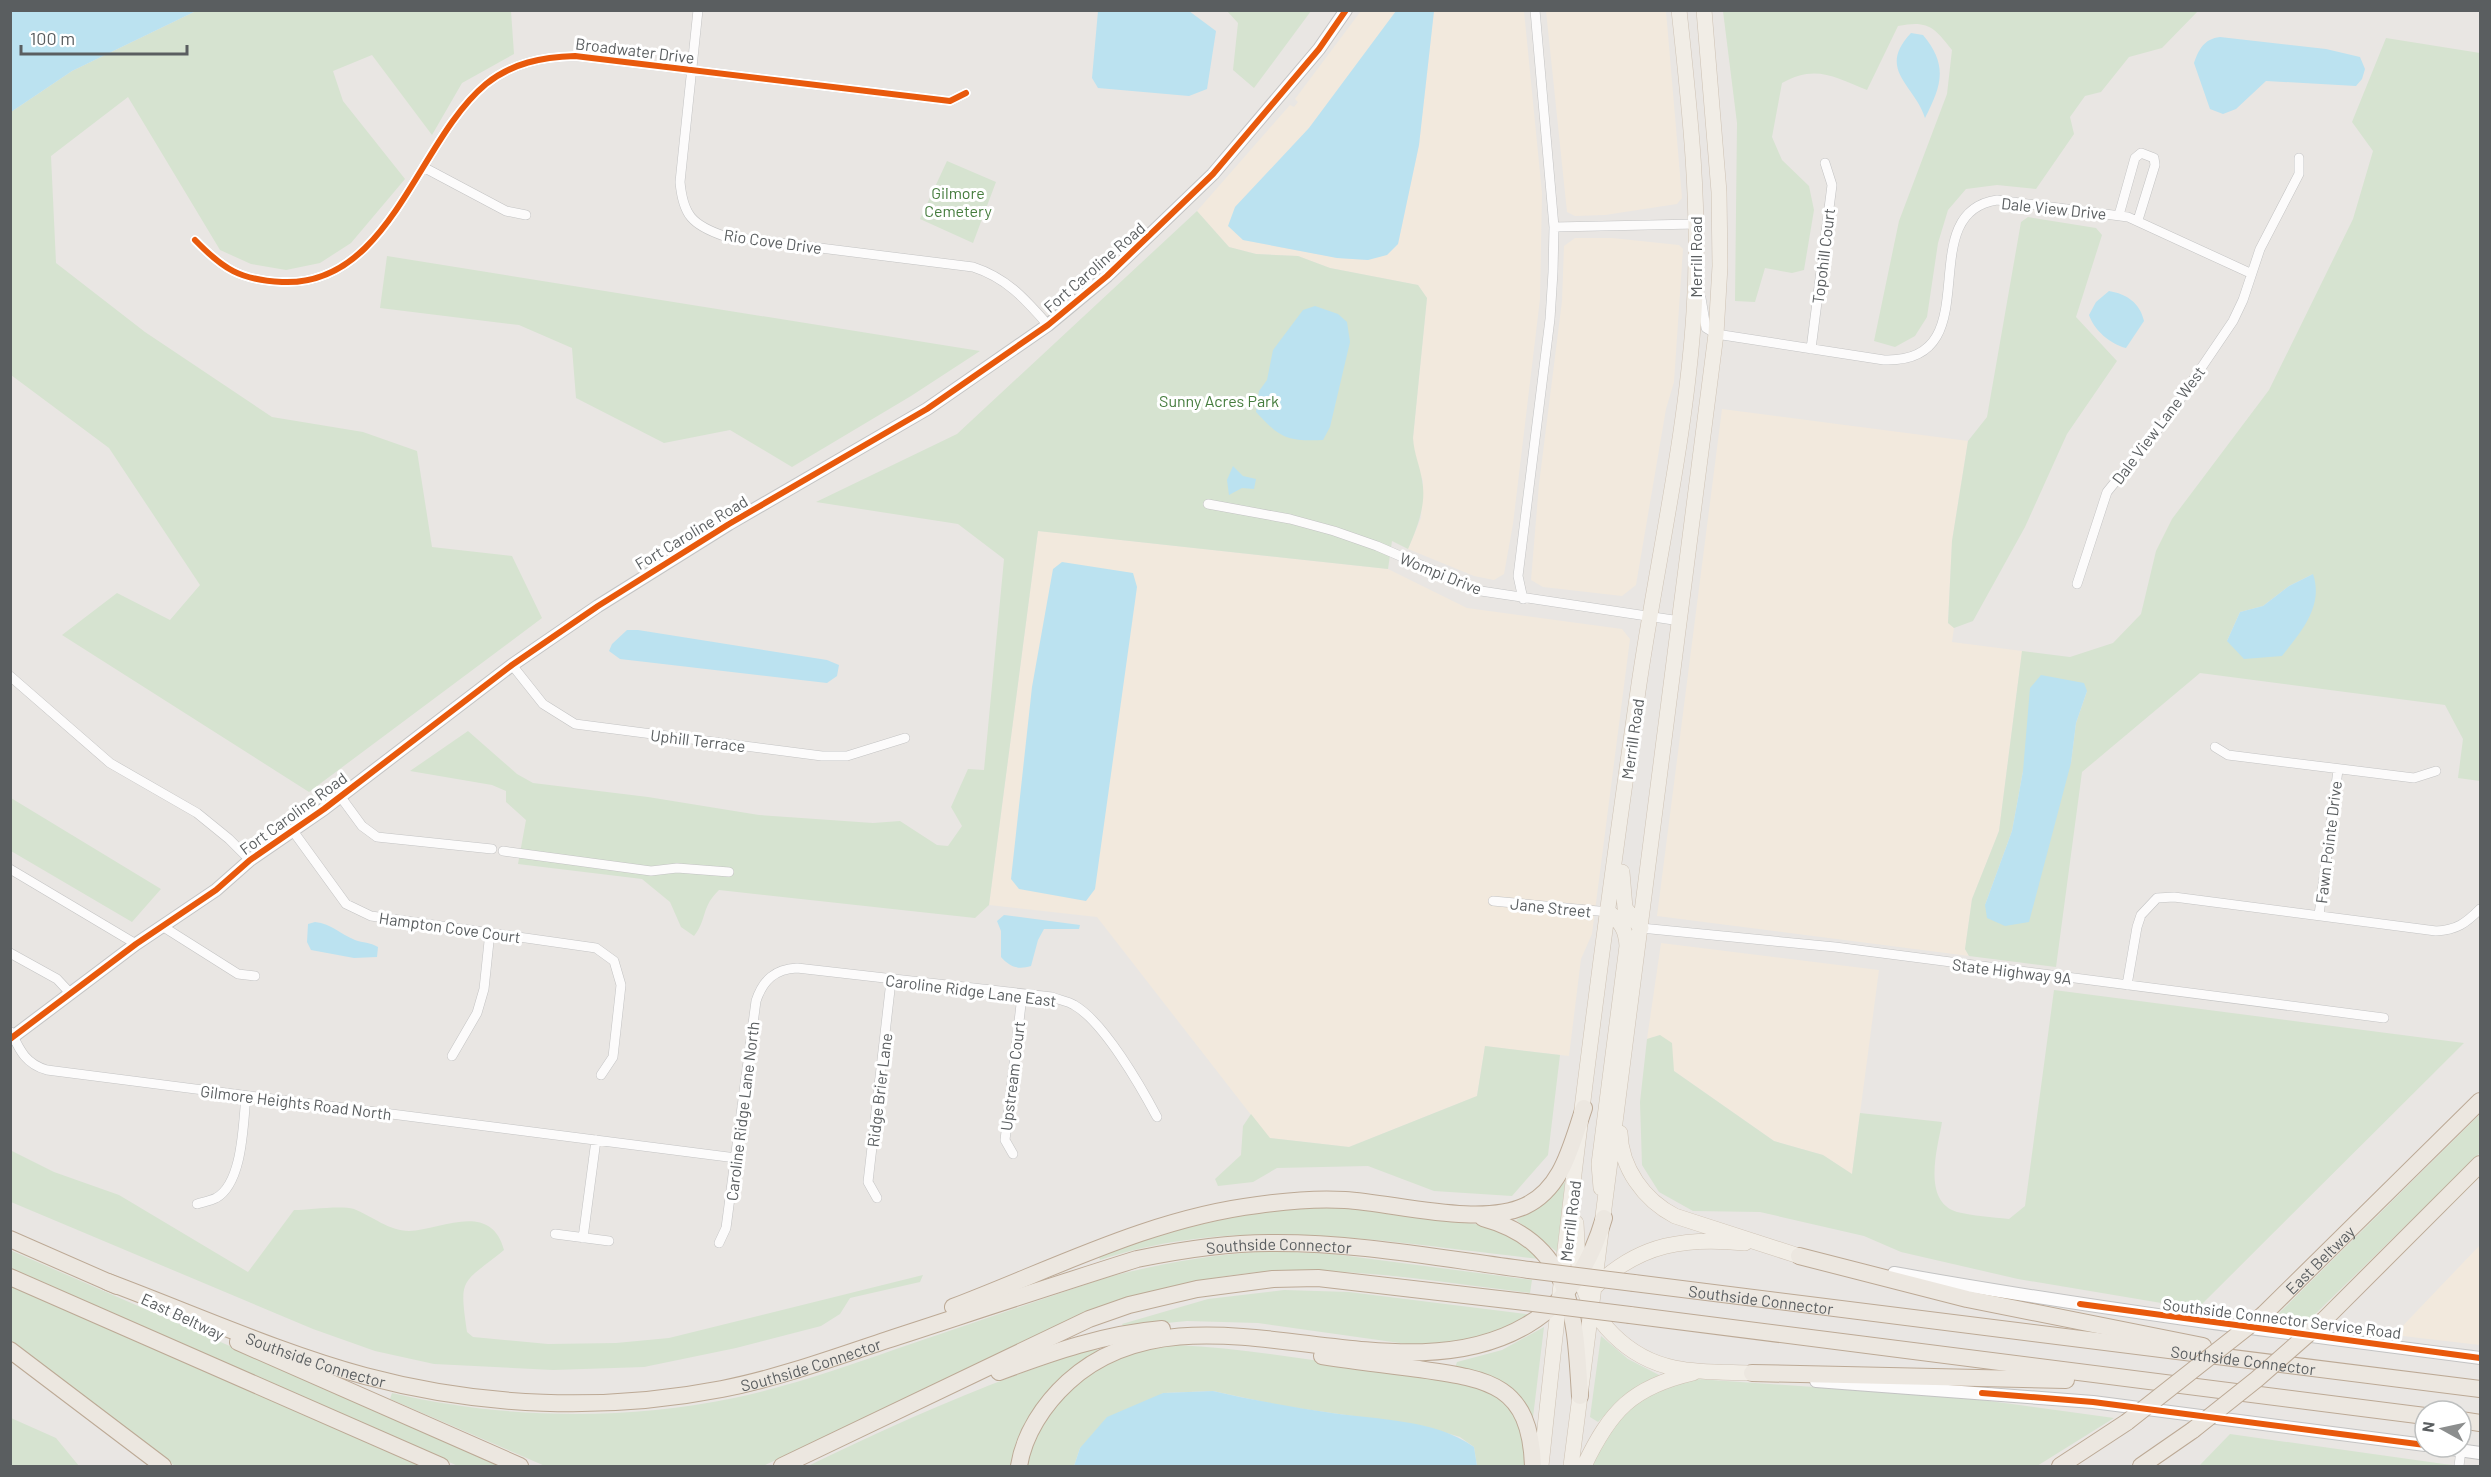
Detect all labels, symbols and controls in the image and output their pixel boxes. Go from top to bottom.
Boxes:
scale bar [21,18,188,56]
text: 100 m [30,27,75,49]
street label: Broadwater Drive [574,33,696,67]
park label: Gilmore Cemetery [924,183,992,220]
street label: Dale View Drive [2000,193,2108,223]
street label: Topohill Court [1808,207,1838,305]
street label: Merrill Road [1686,216,1705,298]
street label: Fort Caroline Road [1040,218,1148,316]
street label: Rio Cove Drive [723,225,823,257]
street label: Dale View Lane West [2108,362,2208,488]
park label: Sunny Acres Park [1159,391,1279,410]
street label: Fort Caroline Road [631,491,751,573]
street label: Wompi Drive [1397,548,1485,598]
street label: Merrill Road [1617,697,1647,781]
street label: Uphill Terrace [649,725,747,755]
street label: Fort Caroline Road [236,768,350,858]
street label: Fawn Pointe Drive [2311,780,2345,904]
street label: Jane Street [1510,893,1592,921]
street label: Hampton Cove Court [378,908,522,946]
street label: State Highway 9A [1951,954,2073,988]
street label: Caroline Ridge Lane East [884,970,1058,1010]
street label: Caroline Ridge Lane North [722,1020,762,1202]
street label: Upstream Court [996,1020,1028,1132]
street label: Ridge Brier Lane [863,1032,895,1148]
street label: Gilmore Heights Road North [199,1081,393,1123]
street label: Merrill Road [1556,1179,1584,1263]
street label: East Beltway [2281,1221,2359,1297]
street label: Southside Connector [1205,1233,1353,1257]
street label: Southside Connector [1687,1280,1835,1317]
street label: East Beltway [138,1288,228,1344]
street label: Southside Connector Service Road [2162,1294,2402,1342]
street label: Southside Connector [243,1327,388,1390]
street label: Southside Connector [738,1333,883,1394]
street label: Southside Connector [2170,1341,2317,1378]
north arrow [2413,1399,2473,1459]
text: N [2418,1420,2438,1433]

